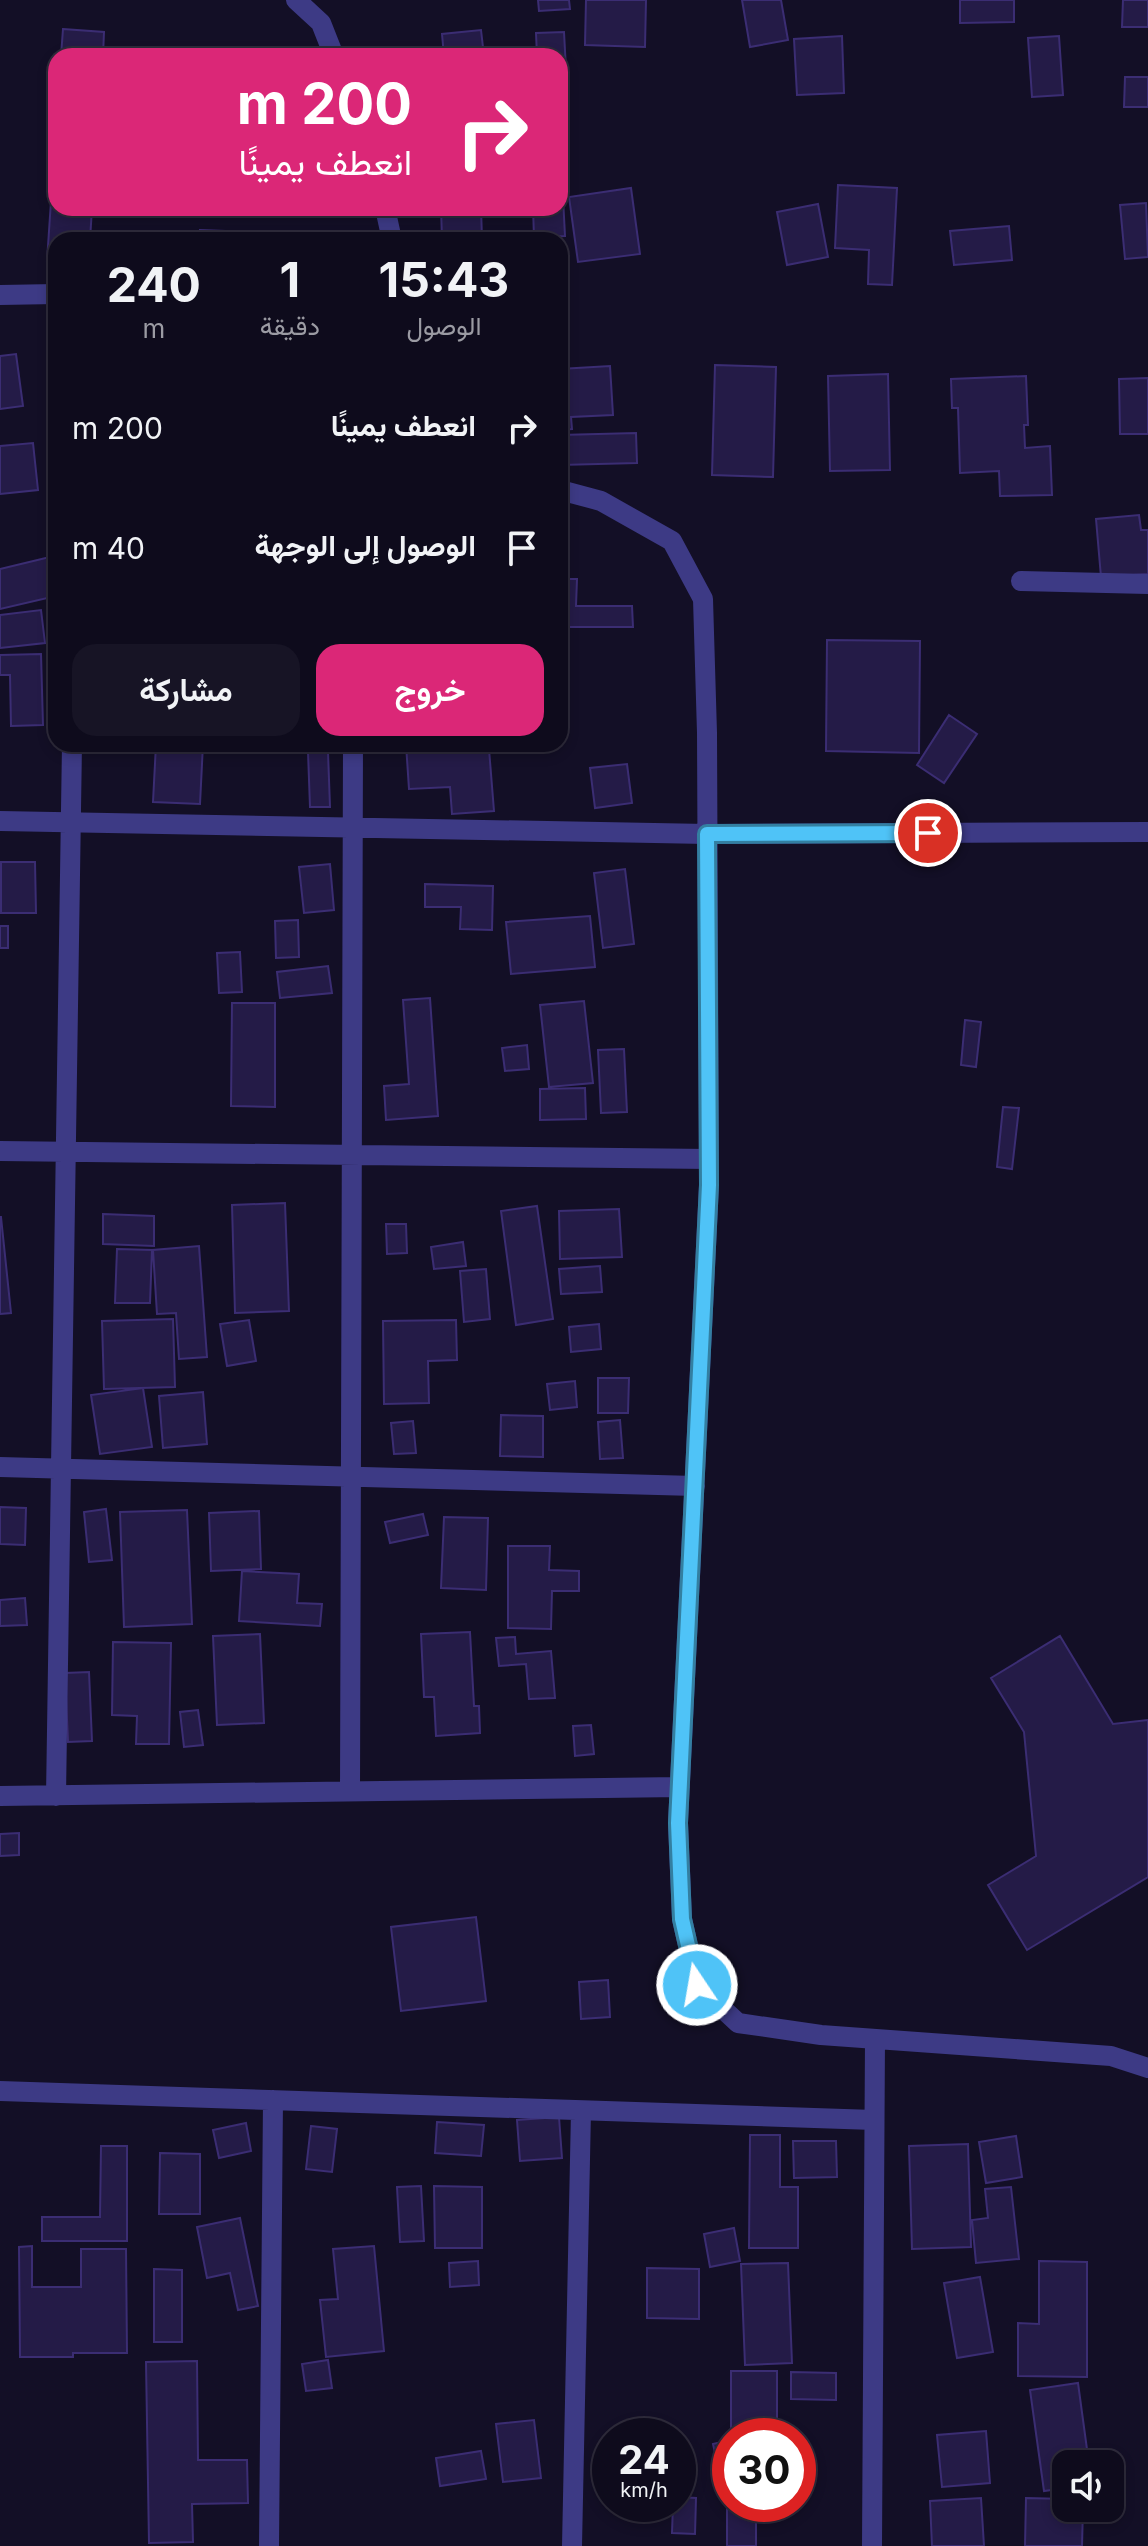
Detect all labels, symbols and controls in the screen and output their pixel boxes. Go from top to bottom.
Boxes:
text: 200 m [237,70,412,138]
icon: right [440,80,544,184]
text: انعطف يمينًا [238,140,412,184]
text: 1 [279,250,300,309]
text: 15:43 [378,250,509,309]
text: 240 [107,255,201,314]
text: دقيقة [260,310,320,341]
text: الوصول [406,310,481,341]
text: m [142,313,165,344]
icon: right [500,406,544,450]
text: انعطف يمينًا [331,407,476,443]
text: 200 m [72,410,163,446]
icon: arrive [500,526,544,570]
text: الوصول إلى الوجهة [254,527,476,563]
text: 40 m [72,530,145,566]
button: مشاركة [72,644,300,736]
button: خروج [316,644,544,736]
pin [894,799,962,867]
icon: arrive [906,811,950,855]
position arrow [655,1943,739,2027]
speed limit sign: 30 [712,2418,816,2522]
text: 24 [618,2435,670,2484]
map controls [1052,2450,1124,2522]
button: sound [1052,2450,1124,2522]
text: km/h [620,2478,668,2502]

